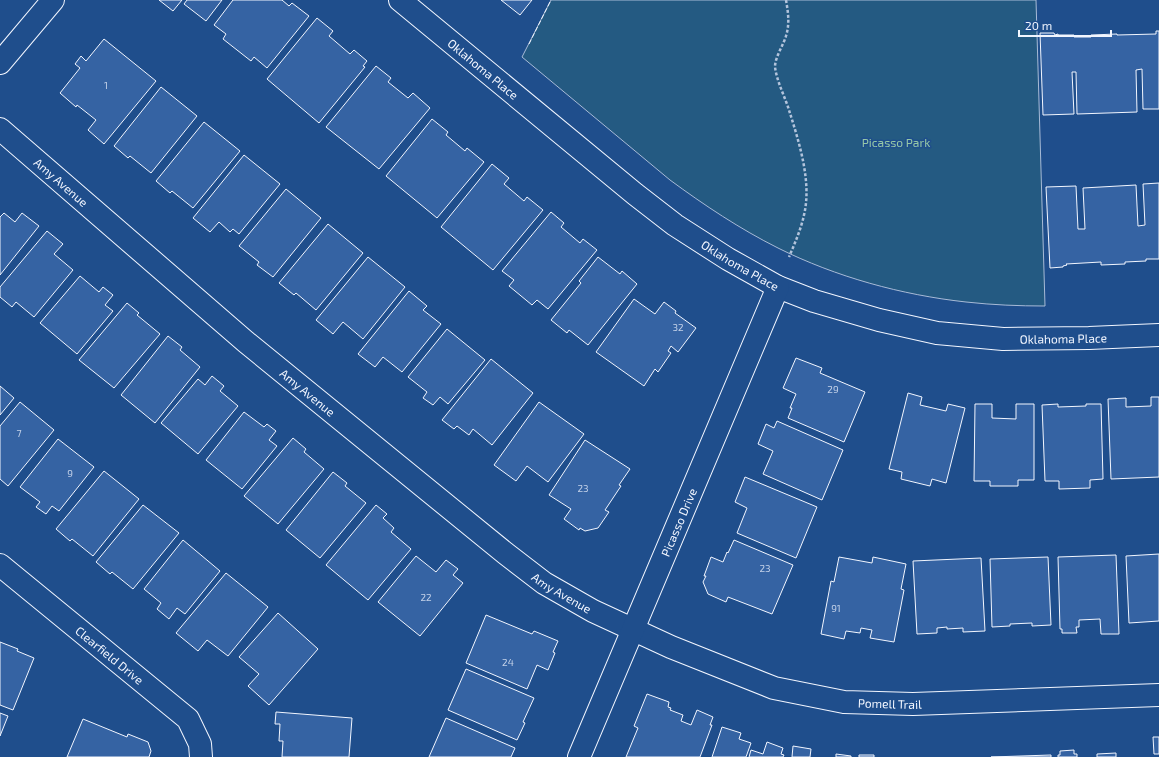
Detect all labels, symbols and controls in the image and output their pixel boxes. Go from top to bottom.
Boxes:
scale bar [1019,12,1111,38]
text: 20 m [1025,18,1052,32]
street label: Oklahoma Place [445,36,521,102]
house number: 1 [104,79,108,91]
park label: Picasso Park [862,135,930,149]
street label: Amy Avenue [31,155,91,209]
street label: Oklahoma Place [699,237,782,293]
house number: 32 [672,321,684,333]
street label: Oklahoma Place [1020,330,1107,346]
street label: Amy Avenue [277,366,338,419]
house number: 29 [827,383,839,395]
house number: 7 [16,427,22,439]
house number: 9 [67,467,73,479]
house number: 23 [577,482,589,494]
street label: Picasso Drive [658,486,699,558]
house number: 23 [759,562,771,574]
street label: Amy Avenue [529,570,594,616]
house number: 22 [420,591,432,603]
house number: 91 [831,602,841,614]
street label: Clearfield Drive [73,623,147,687]
house number: 24 [502,656,514,668]
street label: Pomell Trail [858,695,922,711]

